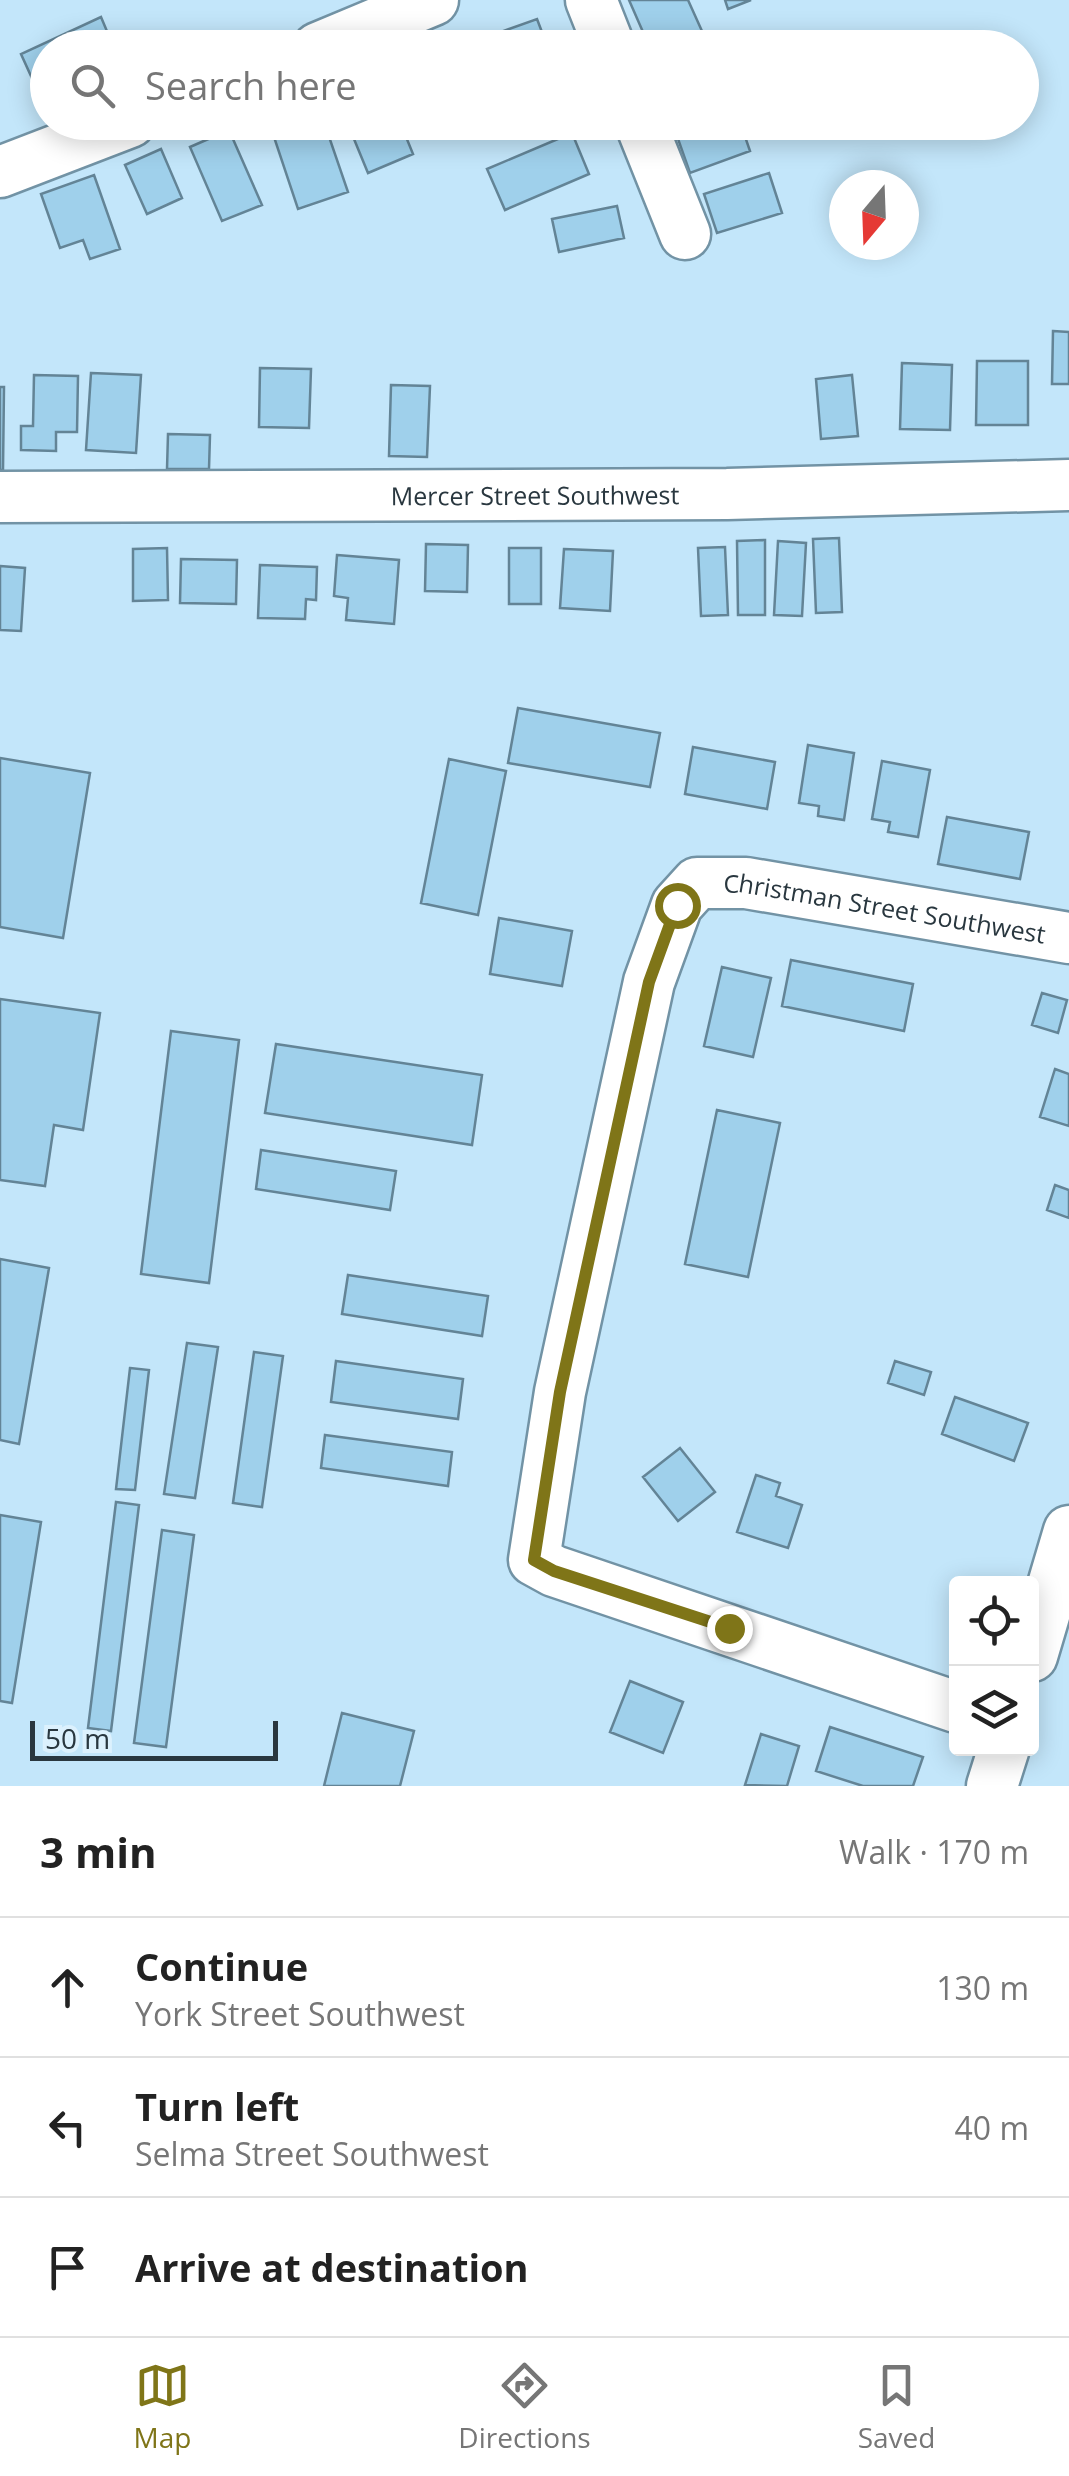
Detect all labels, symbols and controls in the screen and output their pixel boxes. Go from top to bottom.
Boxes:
search box [30,30,1039,140]
icon: search [65,58,120,113]
text: Search here [145,59,357,111]
north arrow [829,170,919,260]
street label: Mercer Street Southwest [391,477,679,512]
street label: Christman Street Southwest [723,865,1048,951]
route start [655,883,701,929]
map controls [949,1576,1039,1756]
button: locate [949,1576,1039,1666]
route end [707,1606,753,1652]
button: layers [949,1666,1039,1756]
scale bar [30,1716,278,1760]
text: 50 m [45,1719,110,1757]
text: 3 min [40,1823,157,1880]
text: Walk · 170 m [839,1830,1029,1873]
text: Continue [135,1940,308,1992]
icon: ahead [40,1960,95,2015]
text: 130 m [936,1966,1029,2009]
text: York Street Southwest [135,1992,465,2035]
text: Turn left [135,2080,299,2132]
icon: left [40,2100,95,2155]
text: 40 m [954,2106,1029,2149]
text: Selma Street Southwest [135,2132,489,2175]
icon: arrive [40,2240,95,2295]
text: Arrive at destination [135,2241,529,2293]
tab: Map [133,2358,191,2456]
tab: Directions [458,2358,591,2456]
tab: Saved [858,2358,935,2456]

